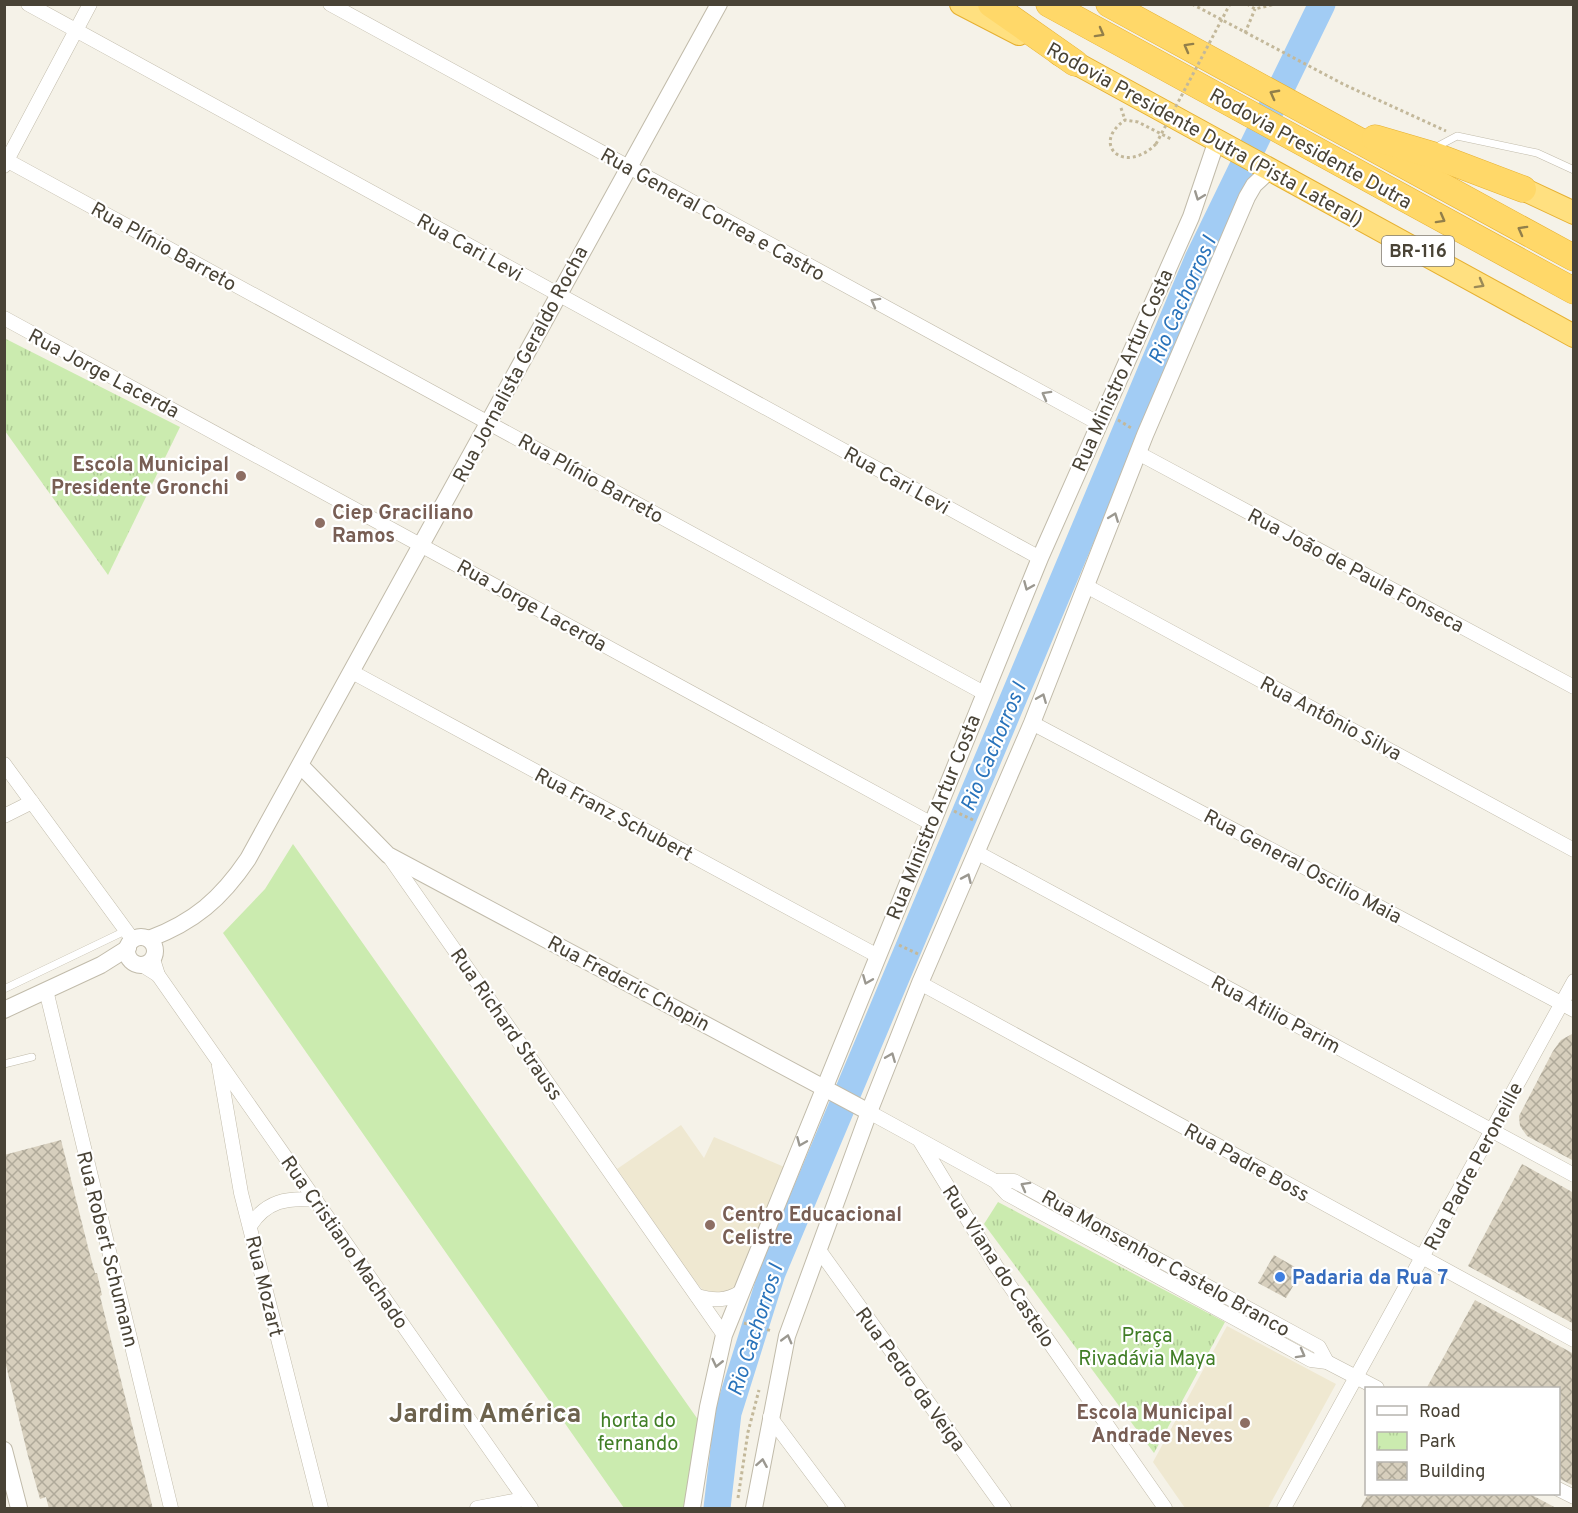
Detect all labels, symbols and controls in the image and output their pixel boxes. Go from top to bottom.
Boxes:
one-way arrow [1094,26,1105,37]
street label: Rodovia Presidente Dutra (Pista Lateral) [1043,37,1367,231]
one-way arrow [1183,43,1194,54]
street label: Rodovia Presidente Dutra [1206,82,1416,214]
one-way arrow [1270,90,1281,101]
street label: Rua General Correa e Castro [595,143,829,288]
one-way arrow [1193,190,1206,201]
street label: Rua Plínio Barreto [86,197,241,299]
street label: Rua Cari Levi [411,209,527,289]
one-way arrow [1435,212,1445,223]
one-way arrow [1518,226,1528,237]
water label: Rio Cachorros I [1143,231,1224,369]
road number: BR-116 [1382,236,1454,266]
street label: Rua Jornalista Geraldo Rocha [448,242,595,488]
street label: Rua Ministro Artur Costa [1067,265,1180,476]
one-way arrow [1473,277,1484,288]
one-way arrow [871,298,881,309]
street label: Rua Jorge Lacerda [23,324,183,426]
one-way arrow [1042,391,1052,402]
street label: Rua Plínio Barreto [513,429,668,531]
street label: Rua Cari Levi [838,442,954,522]
place label: Escola Municipal Presidente Gronchi [51,453,229,502]
marker: Escola Municipal Presidente Gronchi [234,469,248,483]
place label: Ciep Graciliano Ramos [332,501,474,550]
street label: Rua João de Paula Fonseca [1242,504,1468,640]
one-way arrow [1107,512,1120,523]
marker: Ciep Graciliano Ramos [313,516,327,530]
street label: Rua Jorge Lacerda [451,555,611,659]
one-way arrow [1023,580,1035,591]
street label: Rua Antônio Silva [1255,671,1405,768]
water label: Rio Cachorros I [955,678,1034,816]
one-way arrow [1035,693,1048,704]
street label: Rua Ministro Artur Costa [882,711,988,924]
street label: Rua Franz Schubert [529,763,697,869]
street label: Rua General Oscilio Maia [1198,804,1406,931]
one-way arrow [959,873,971,884]
street label: Rua Frederic Chopin [542,931,714,1039]
street label: Rua Richard Strauss [443,944,568,1106]
street label: Rua Atilio Parim [1206,971,1344,1061]
one-way arrow [862,974,874,985]
one-way arrow [884,1053,896,1064]
street label: Rua Padre Peroneille [1419,1078,1530,1256]
street label: Rua Padre Boss [1179,1119,1313,1209]
one-way arrow [796,1135,808,1146]
street label: Rua Robert Schumann [69,1149,143,1350]
street label: Rua Cristiano Machado [274,1151,413,1335]
street label: Rua Viana do Castelo [935,1181,1060,1353]
one-way arrow [1020,1182,1031,1193]
street label: Rua Monsenhor Castelo Branco [1036,1185,1294,1344]
place label: Centro Educacional Celistre [722,1203,902,1252]
marker: Centro Educacional Celistre [703,1218,717,1232]
street label: Rua Mozart [238,1233,288,1340]
water label: Rio Cachorros I [722,1260,791,1400]
place label: Padaria da Rua 7 [1292,1266,1448,1292]
marker: Padaria da Rua 7 [1273,1270,1287,1284]
street label: Rua Pedro da Veiga [848,1303,971,1458]
park label: Praça Rivadávia Maya [1078,1324,1216,1373]
one-way arrow [780,1334,792,1345]
one-way arrow [1294,1347,1305,1358]
one-way arrow [712,1358,725,1368]
legend [1365,1387,1560,1495]
district label: Jardim América [389,1399,581,1432]
place label: Escola Municipal Andrade Neves [1076,1401,1233,1450]
text: Road [1419,1401,1461,1424]
park label: horta do fernando [598,1409,678,1458]
marker: Escola Municipal Andrade Neves [1238,1416,1252,1430]
text: Park [1419,1431,1456,1454]
one-way arrow [755,1458,768,1468]
text: Building [1419,1461,1485,1484]

